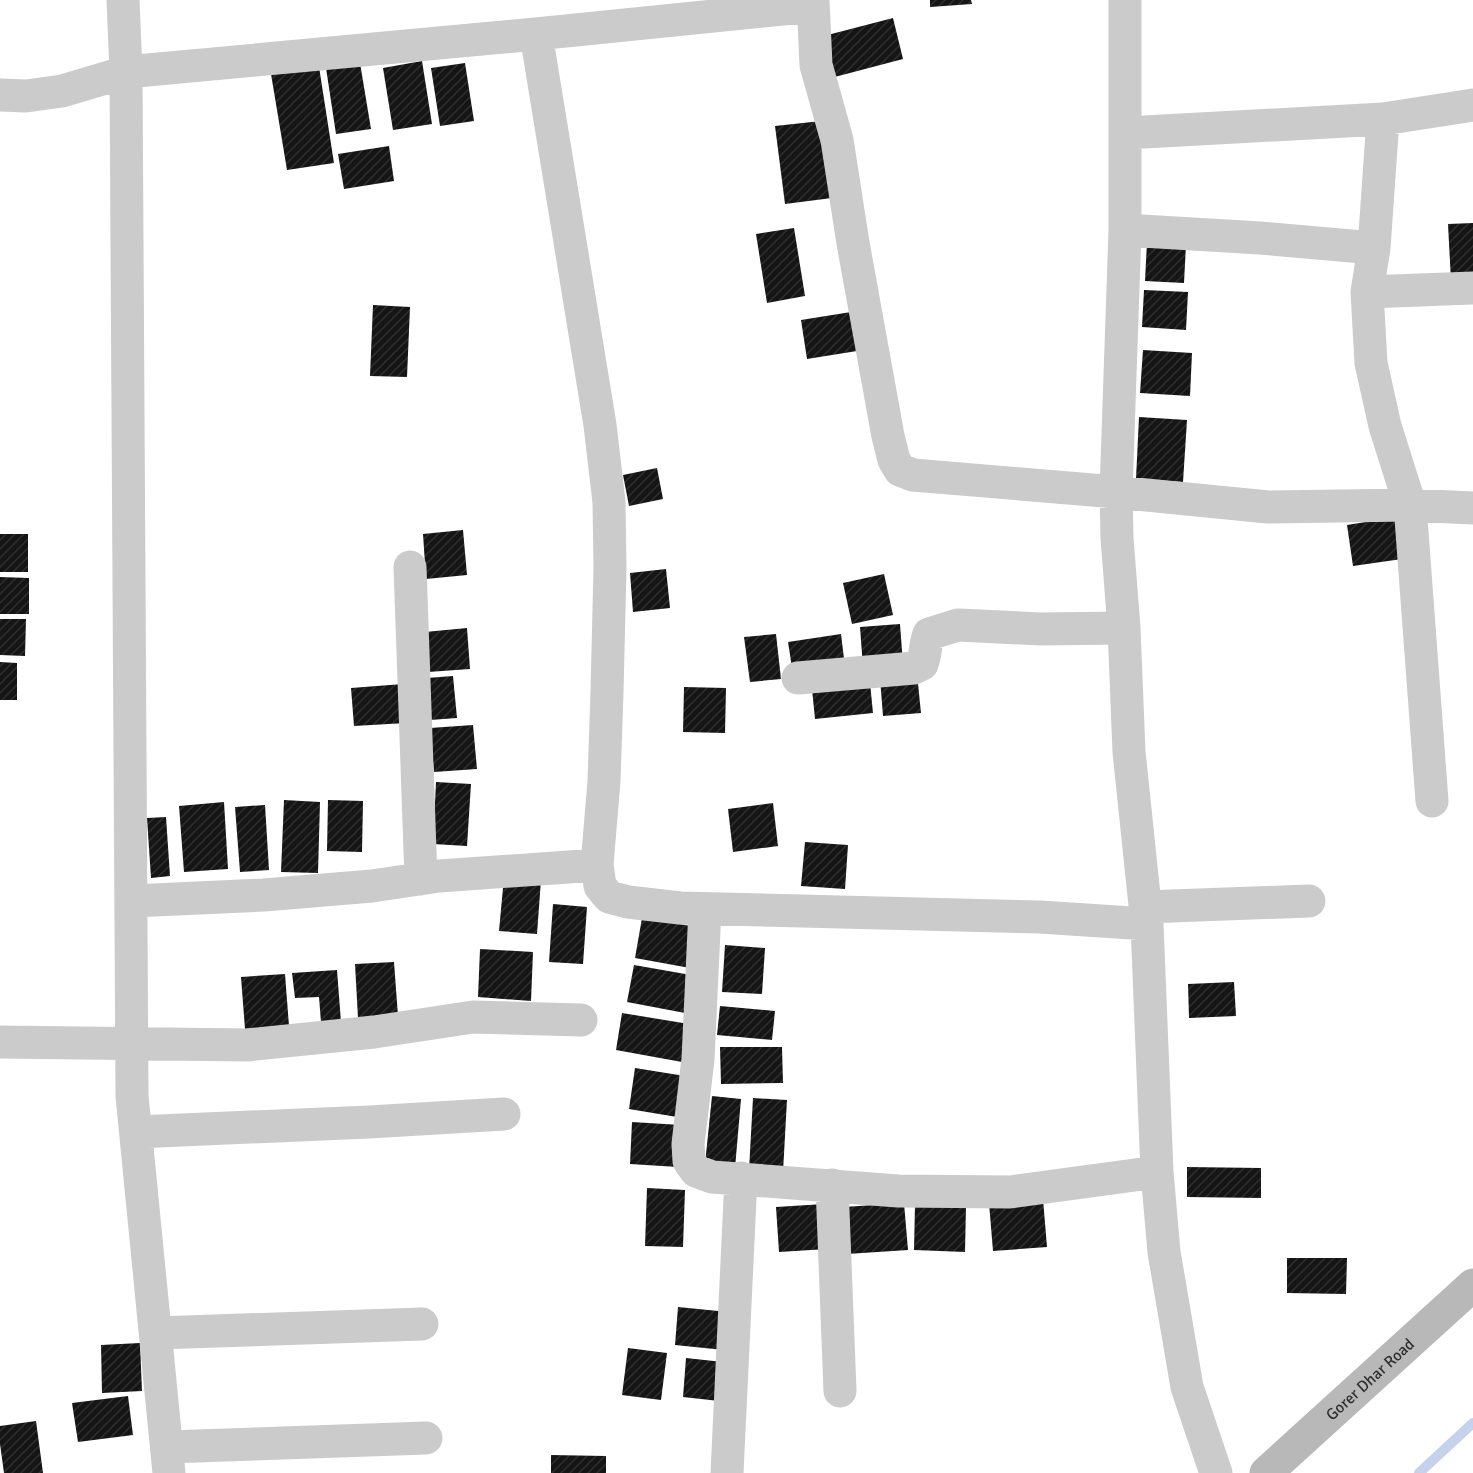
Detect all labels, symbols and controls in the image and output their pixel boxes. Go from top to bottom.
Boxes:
street label: Gorer Dhar Road [1322,1334,1419,1425]

